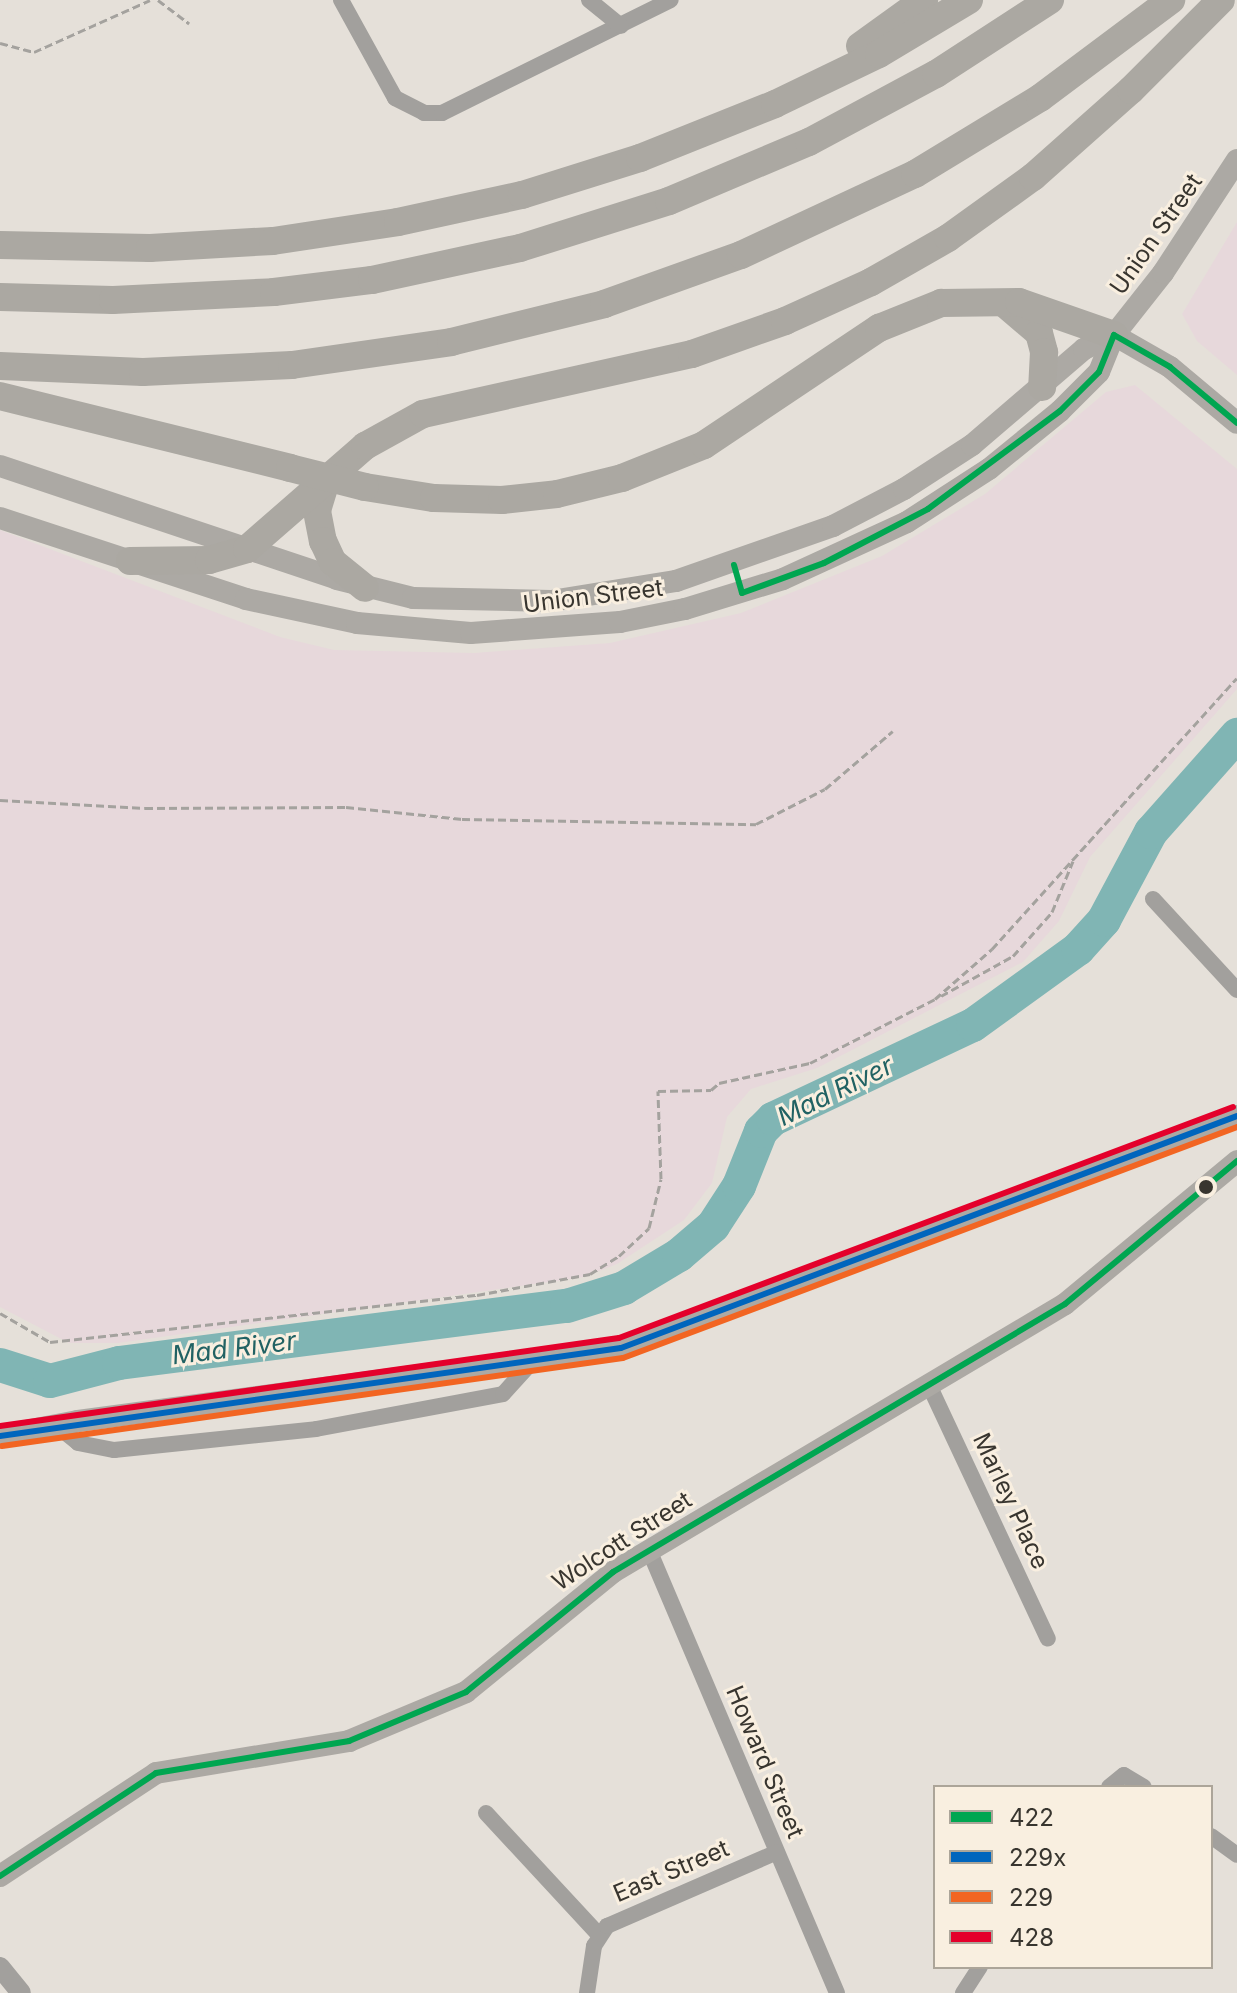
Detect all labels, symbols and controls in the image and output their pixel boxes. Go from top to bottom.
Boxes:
street label: Union Street [1104,168,1208,300]
street label: Union Street [521,573,665,619]
water label: Mad River [772,1050,898,1132]
unlabelled marker [1198,1179,1214,1195]
water label: Mad River [170,1325,298,1371]
street label: Marley Place [967,1429,1055,1573]
street label: Wolcott Street [547,1485,697,1597]
street label: Howard Street [720,1681,810,1843]
legend [933,1785,1213,1969]
text: 422 [1009,1803,1054,1832]
street label: East Street [609,1834,733,1908]
text: 229x [1009,1843,1066,1872]
text: 229 [1009,1883,1053,1912]
text: 428 [1009,1923,1054,1952]

